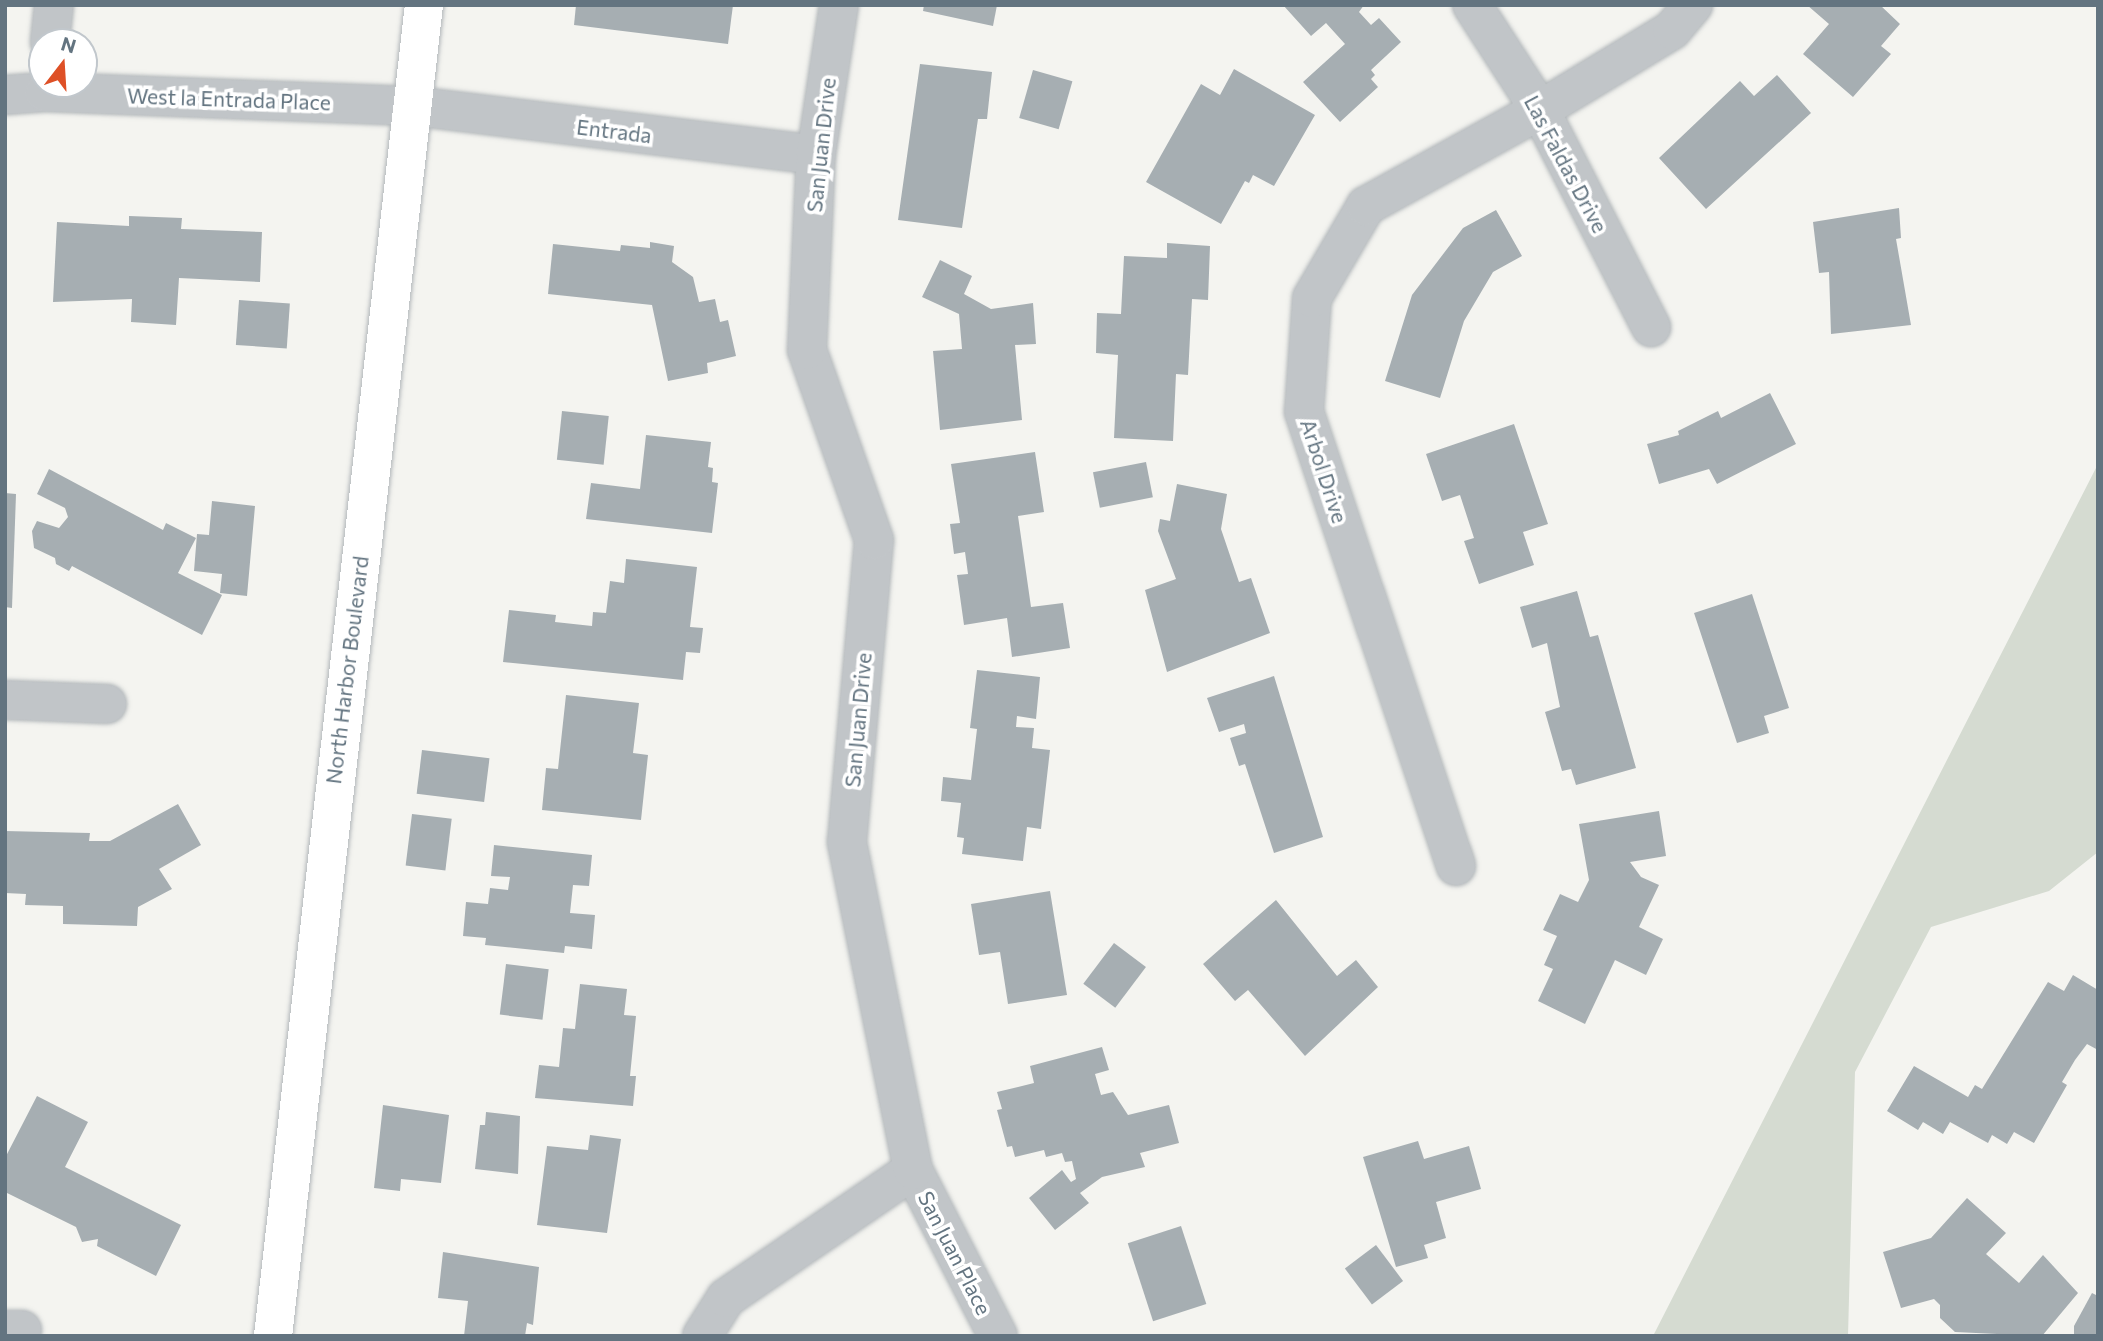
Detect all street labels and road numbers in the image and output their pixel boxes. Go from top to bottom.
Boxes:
street label: San Juan Drive [801,77,841,213]
street label: West la Entrada Place [127,83,331,115]
street label: Las Faldas Drive [1519,91,1613,237]
street label: Entrada [575,114,653,148]
street label: Arbol Drive [1295,416,1353,526]
street label: North Harbor Boulevard [321,555,373,785]
street label: San Juan Drive [840,652,876,788]
street label: San Juan Place [913,1187,997,1319]

